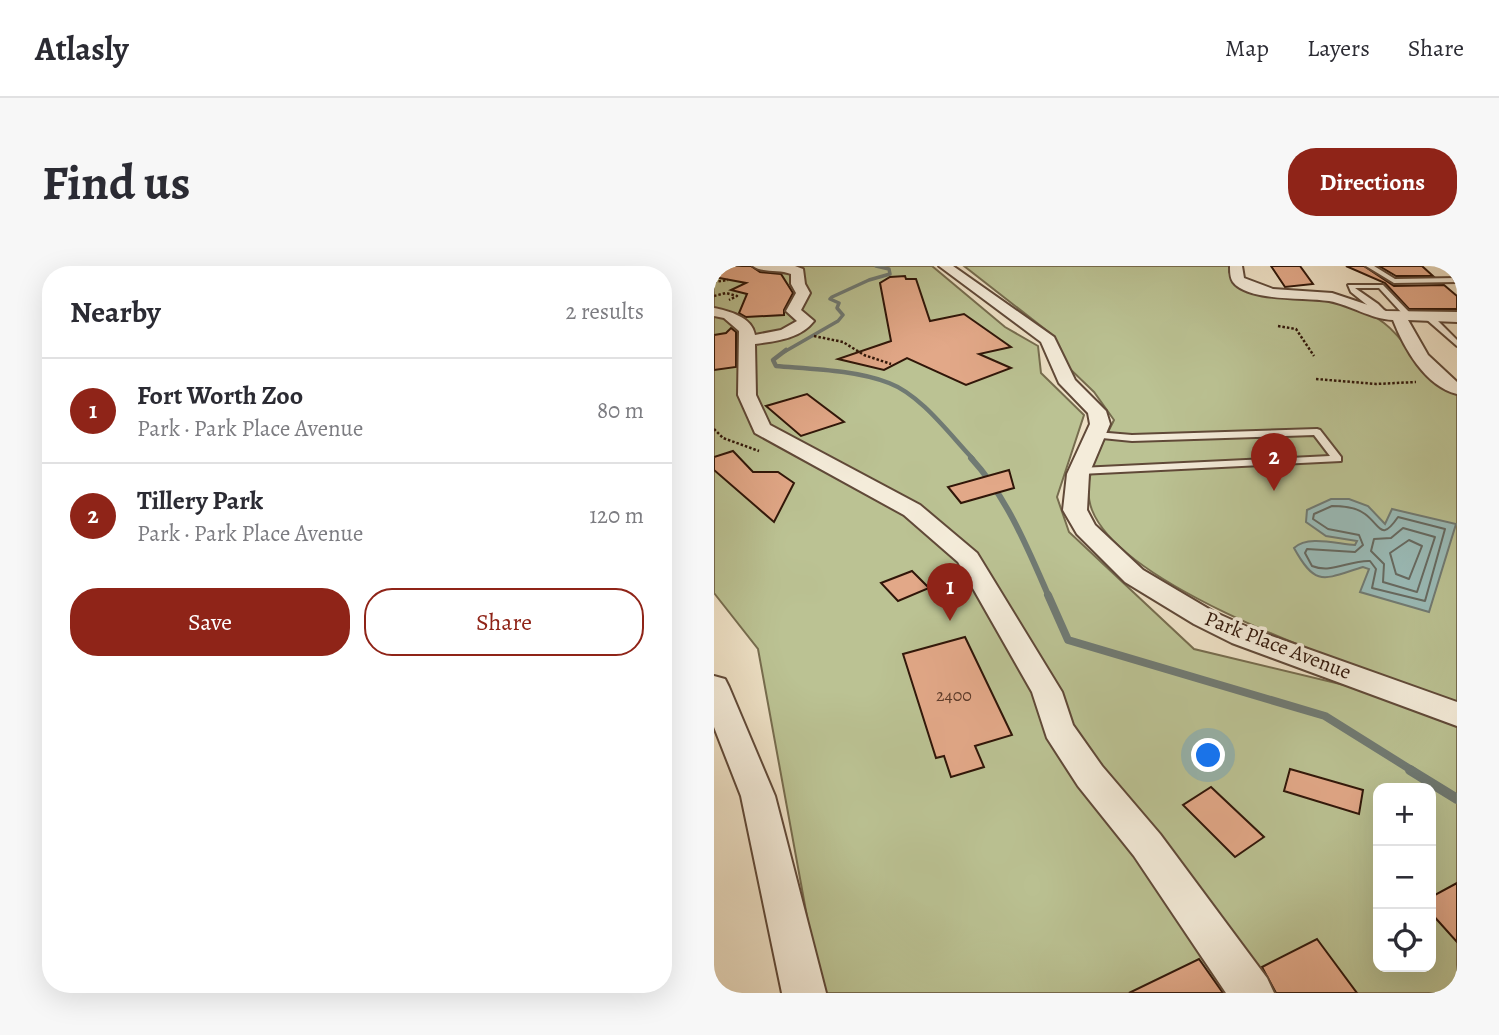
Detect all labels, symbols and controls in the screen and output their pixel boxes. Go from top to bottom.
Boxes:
text: Atlasly [35,26,129,71]
text: Map [1225,32,1269,64]
text: Layers [1307,32,1370,64]
text: Share [1408,32,1464,64]
button: Directions [1288,148,1457,216]
text: Find us [42,149,190,216]
text: Nearby [70,292,161,332]
text: 2 results [566,296,644,327]
text: Fort Worth Zoo [137,378,303,413]
text: 1 [89,395,97,426]
text: 80 m [597,395,644,426]
text: Park · Park Place Avenue [137,413,363,444]
pin: 2 [1251,433,1297,491]
text: Tillery Park [137,483,263,518]
text: 2 [87,500,99,531]
text: 120 m [589,500,644,531]
text: Park · Park Place Avenue [137,518,363,549]
pin: 1 [927,563,973,621]
button: Save [70,588,350,656]
button: Share [364,588,644,656]
street label: Park Place Avenue [1201,604,1355,686]
house number: 2400 [936,683,972,707]
your location [1191,738,1225,772]
map controls [1373,783,1436,972]
button: + [1373,783,1436,846]
button: − [1373,846,1436,909]
button: locate [1373,909,1436,972]

